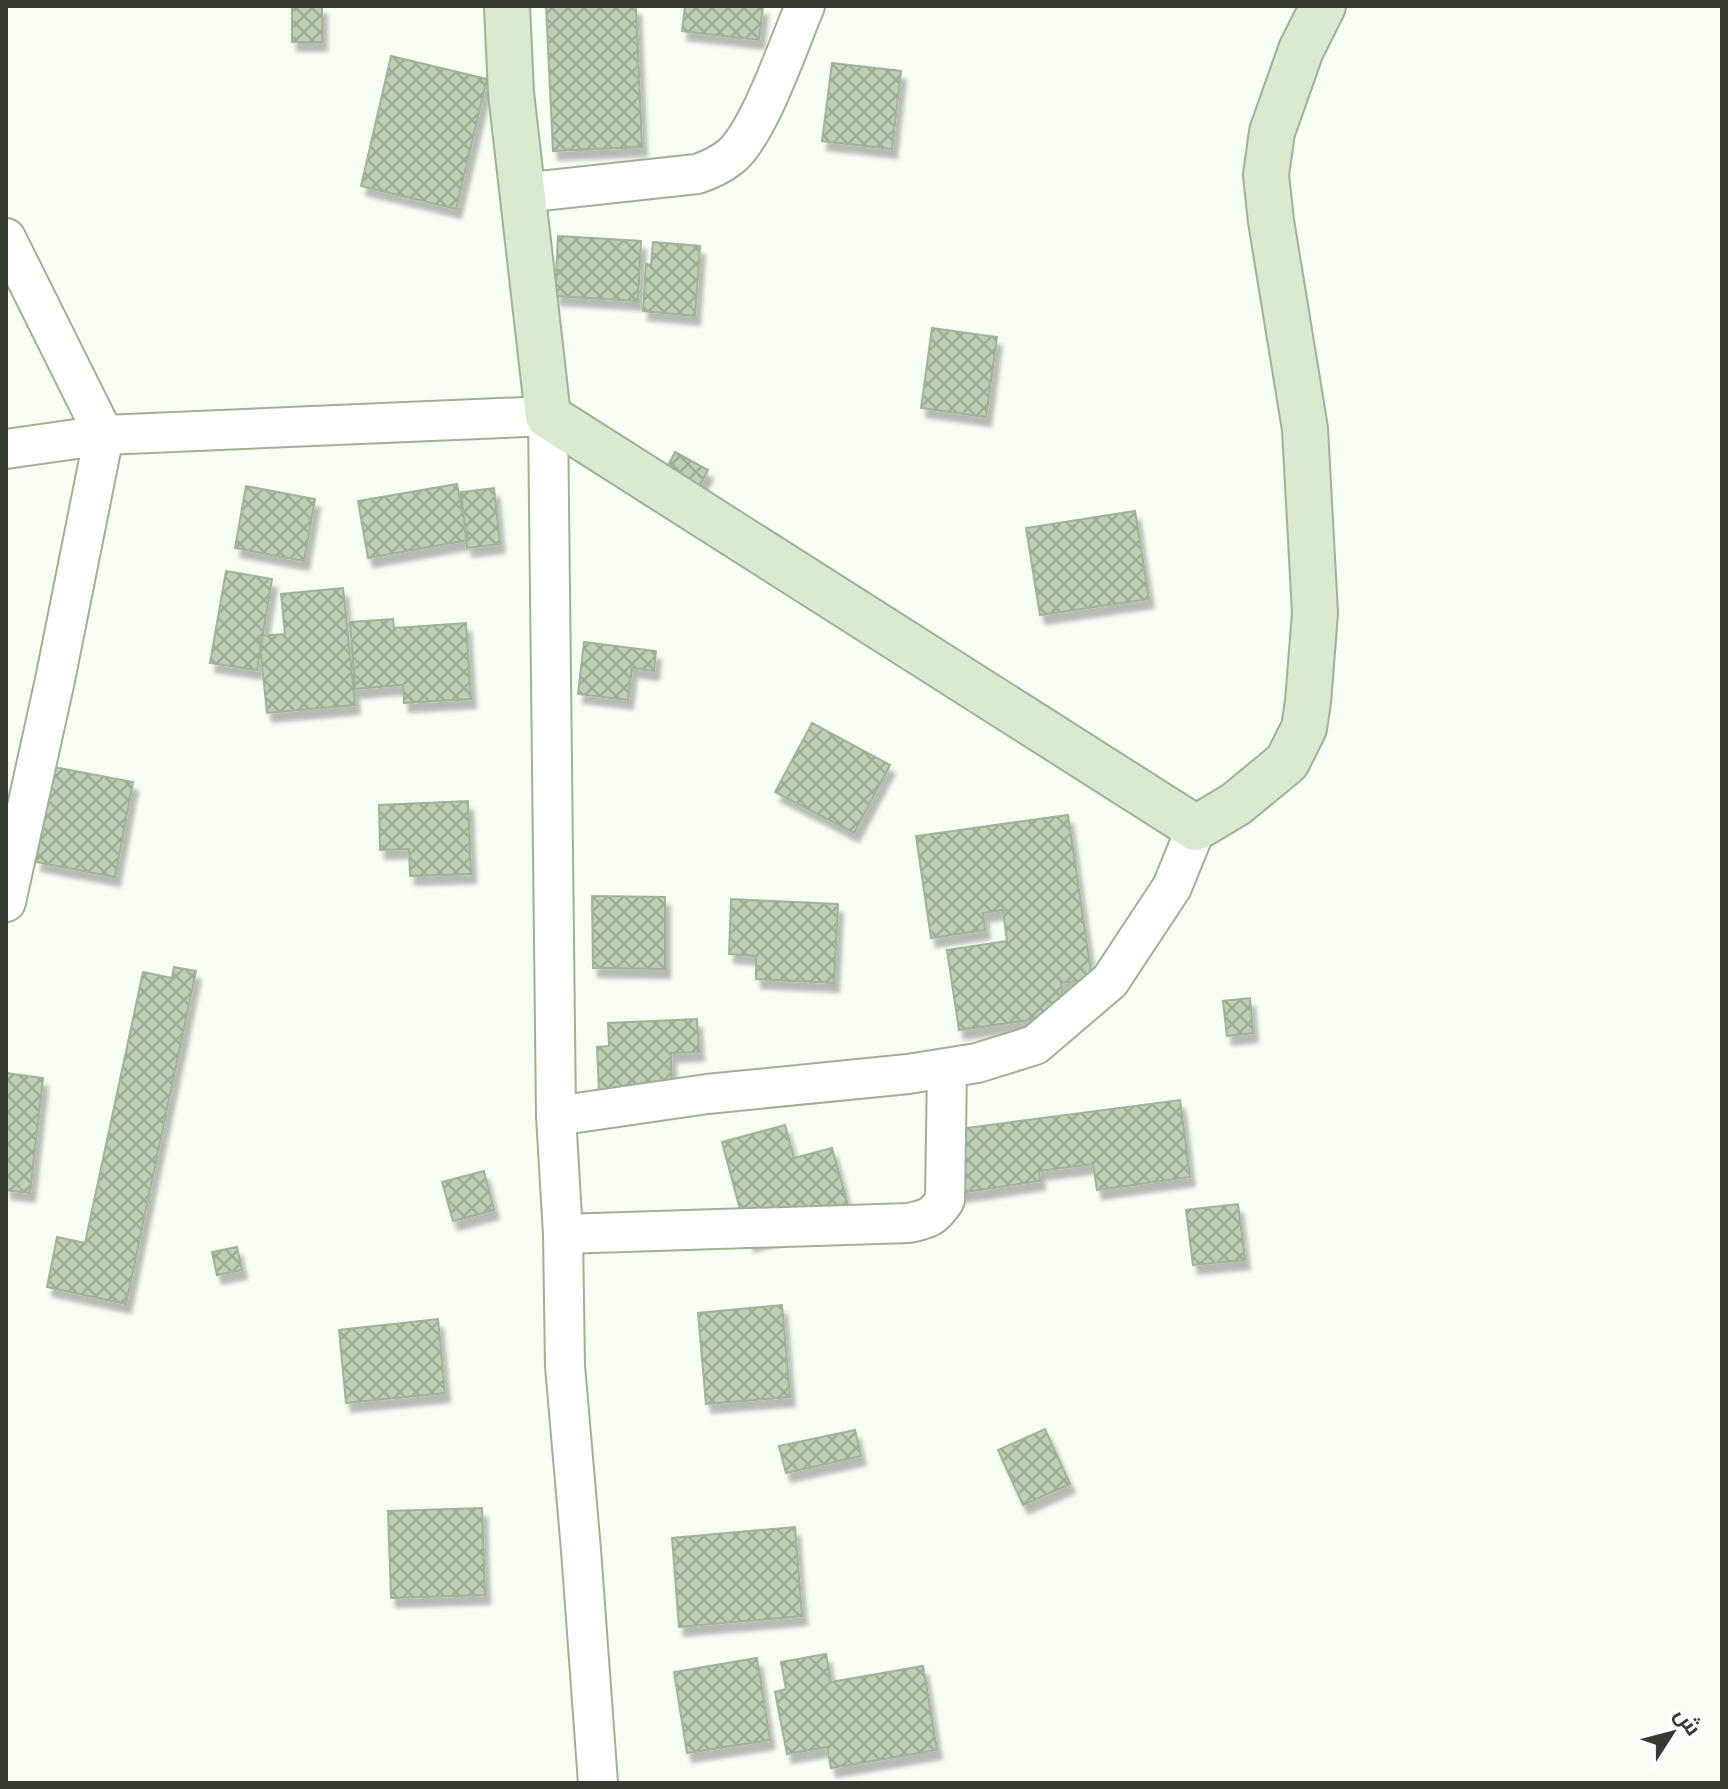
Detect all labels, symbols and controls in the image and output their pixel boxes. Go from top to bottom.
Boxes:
north arrow [1632,1693,1712,1773]
text: ش [1669,1701,1709,1741]

